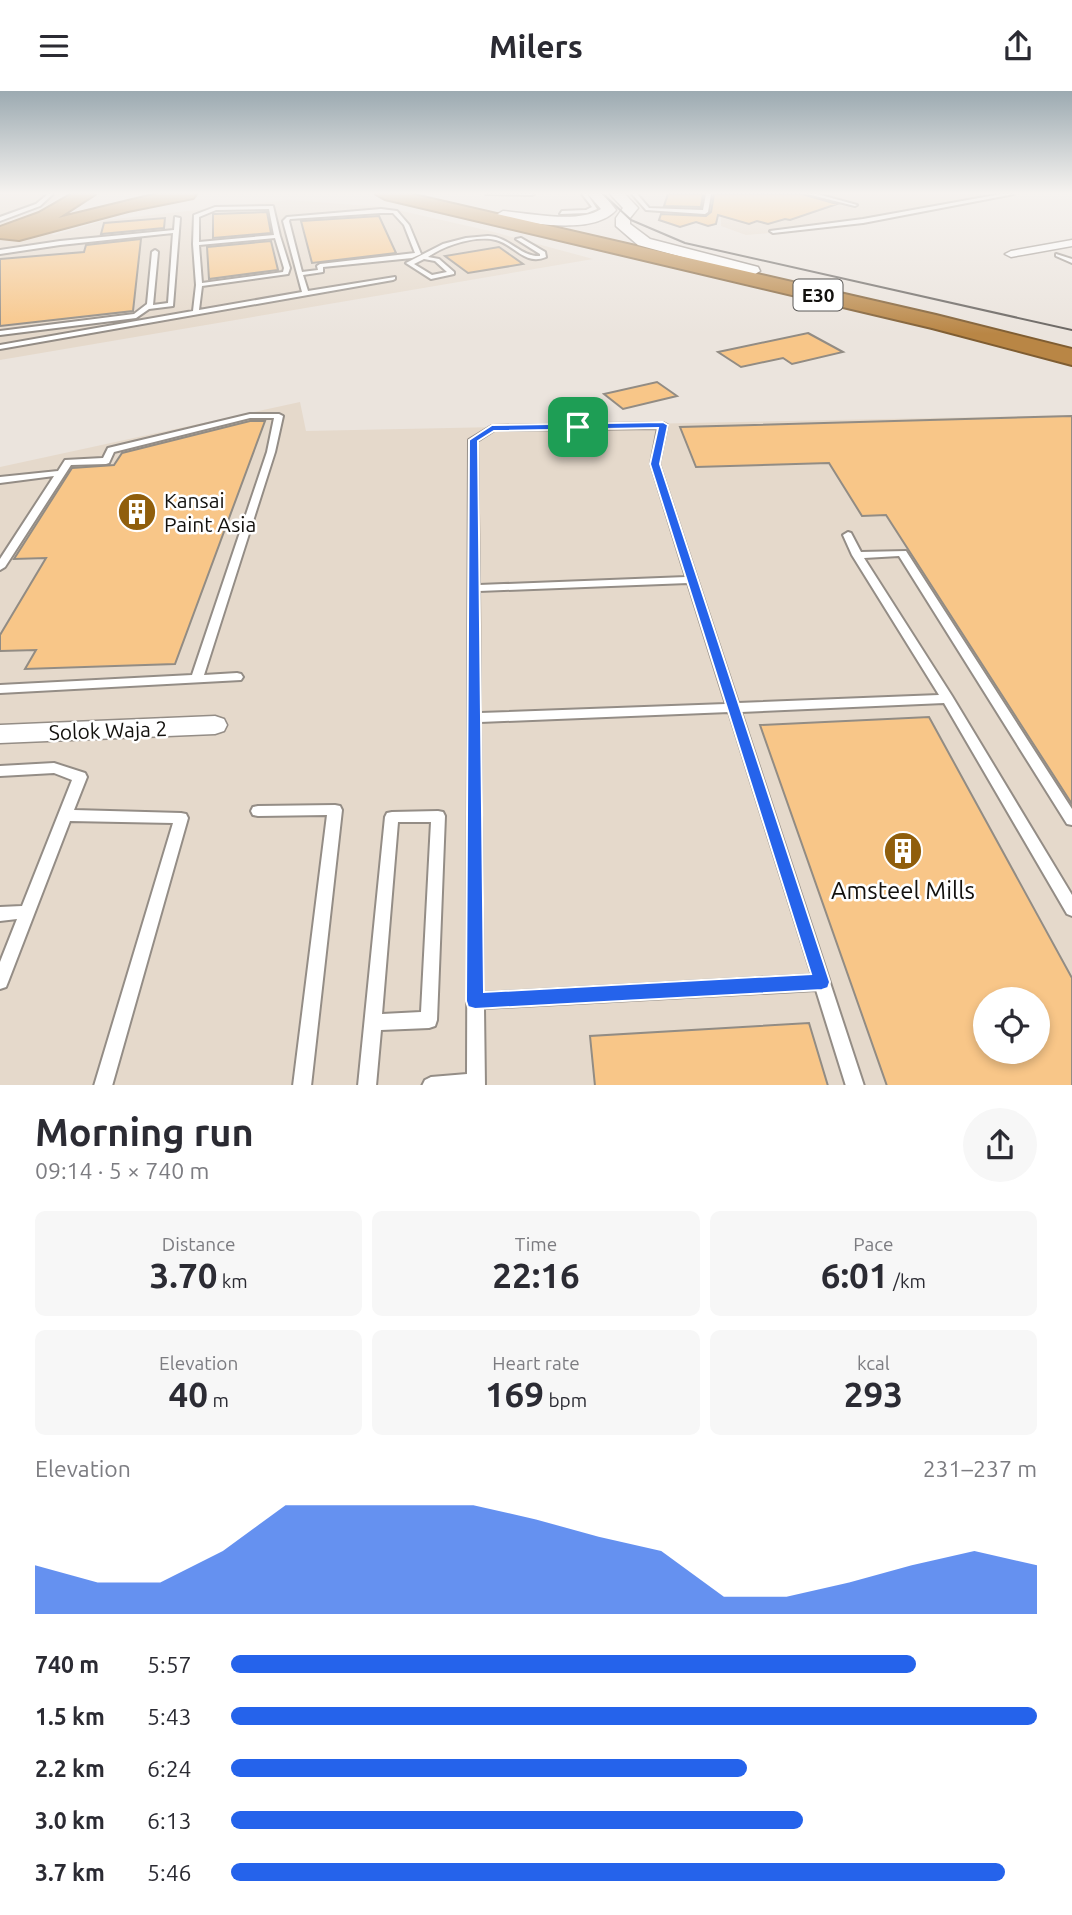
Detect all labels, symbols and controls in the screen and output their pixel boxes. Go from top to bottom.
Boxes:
icon: menu [35,27,73,65]
icon: share [999,27,1037,65]
text: Milers [489,28,583,64]
road number: E30 [794,279,842,311]
pin [548,397,608,457]
icon: arrive [559,408,597,446]
place label: Kansai Paint Asia [164,488,256,536]
building icon: Kansai Paint Asia [116,491,158,533]
street label: Solok Waja 2 [48,716,168,744]
building icon: Amsteel Mills [882,830,924,872]
place label: Amsteel Mills [831,877,975,904]
map controls [973,987,1050,1064]
button: locate [973,987,1050,1064]
button: share [963,1108,1037,1182]
text: Morning run [35,1111,254,1153]
text: 09:14 · 5 × 740 m [35,1158,209,1183]
text: Distance [162,1233,235,1255]
text: Time [515,1233,557,1255]
text: Pace [853,1233,893,1255]
text: 3.70 [150,1255,217,1295]
text: 22:16 [492,1255,580,1295]
text: 6:01 [821,1255,889,1295]
text: km [217,1270,248,1292]
text: /km [889,1270,926,1292]
text: Elevation [159,1352,238,1374]
text: Heart rate [492,1352,580,1374]
text: kcal [857,1352,890,1374]
text: 40 [169,1374,208,1414]
text: 169 [485,1374,544,1414]
text: 293 [844,1374,903,1414]
text: m [208,1389,229,1411]
text: bpm [544,1389,587,1411]
text: Elevation [35,1456,131,1481]
text: 231–237 m [923,1456,1037,1481]
text: 740 m [35,1652,99,1677]
text: 5:57 [147,1652,192,1677]
text: 1.5 km [35,1704,105,1729]
text: 5:43 [147,1704,192,1729]
text: 2.2 km [35,1756,105,1781]
text: 6:24 [147,1756,192,1781]
text: 3.0 km [35,1808,105,1833]
text: 6:13 [147,1808,192,1833]
text: 3.7 km [35,1860,105,1885]
text: 5:46 [147,1860,192,1885]

